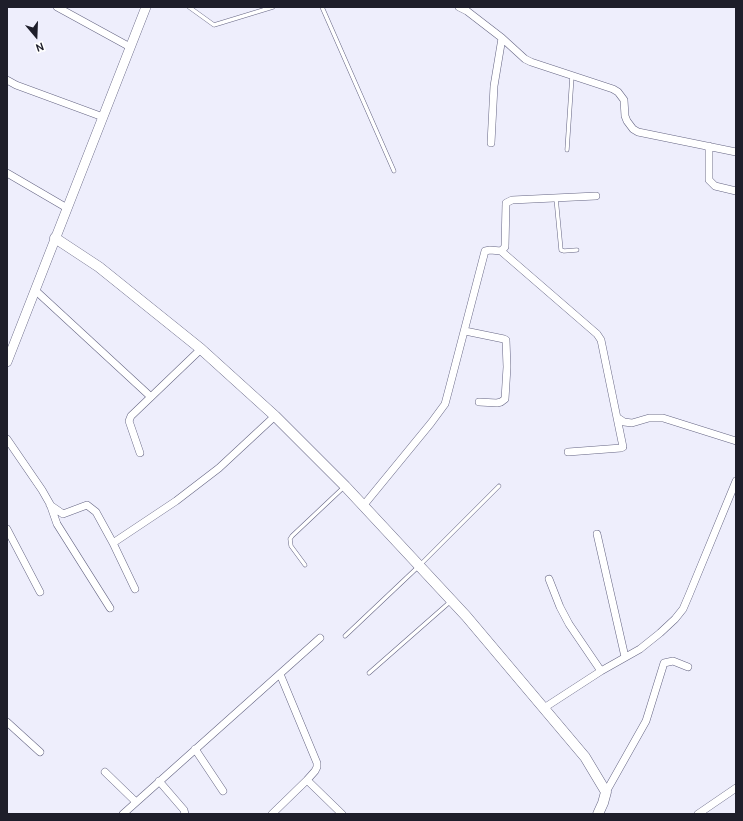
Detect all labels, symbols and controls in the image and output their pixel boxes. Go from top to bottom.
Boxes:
north arrow [16,16,56,56]
text: N [34,39,46,55]

